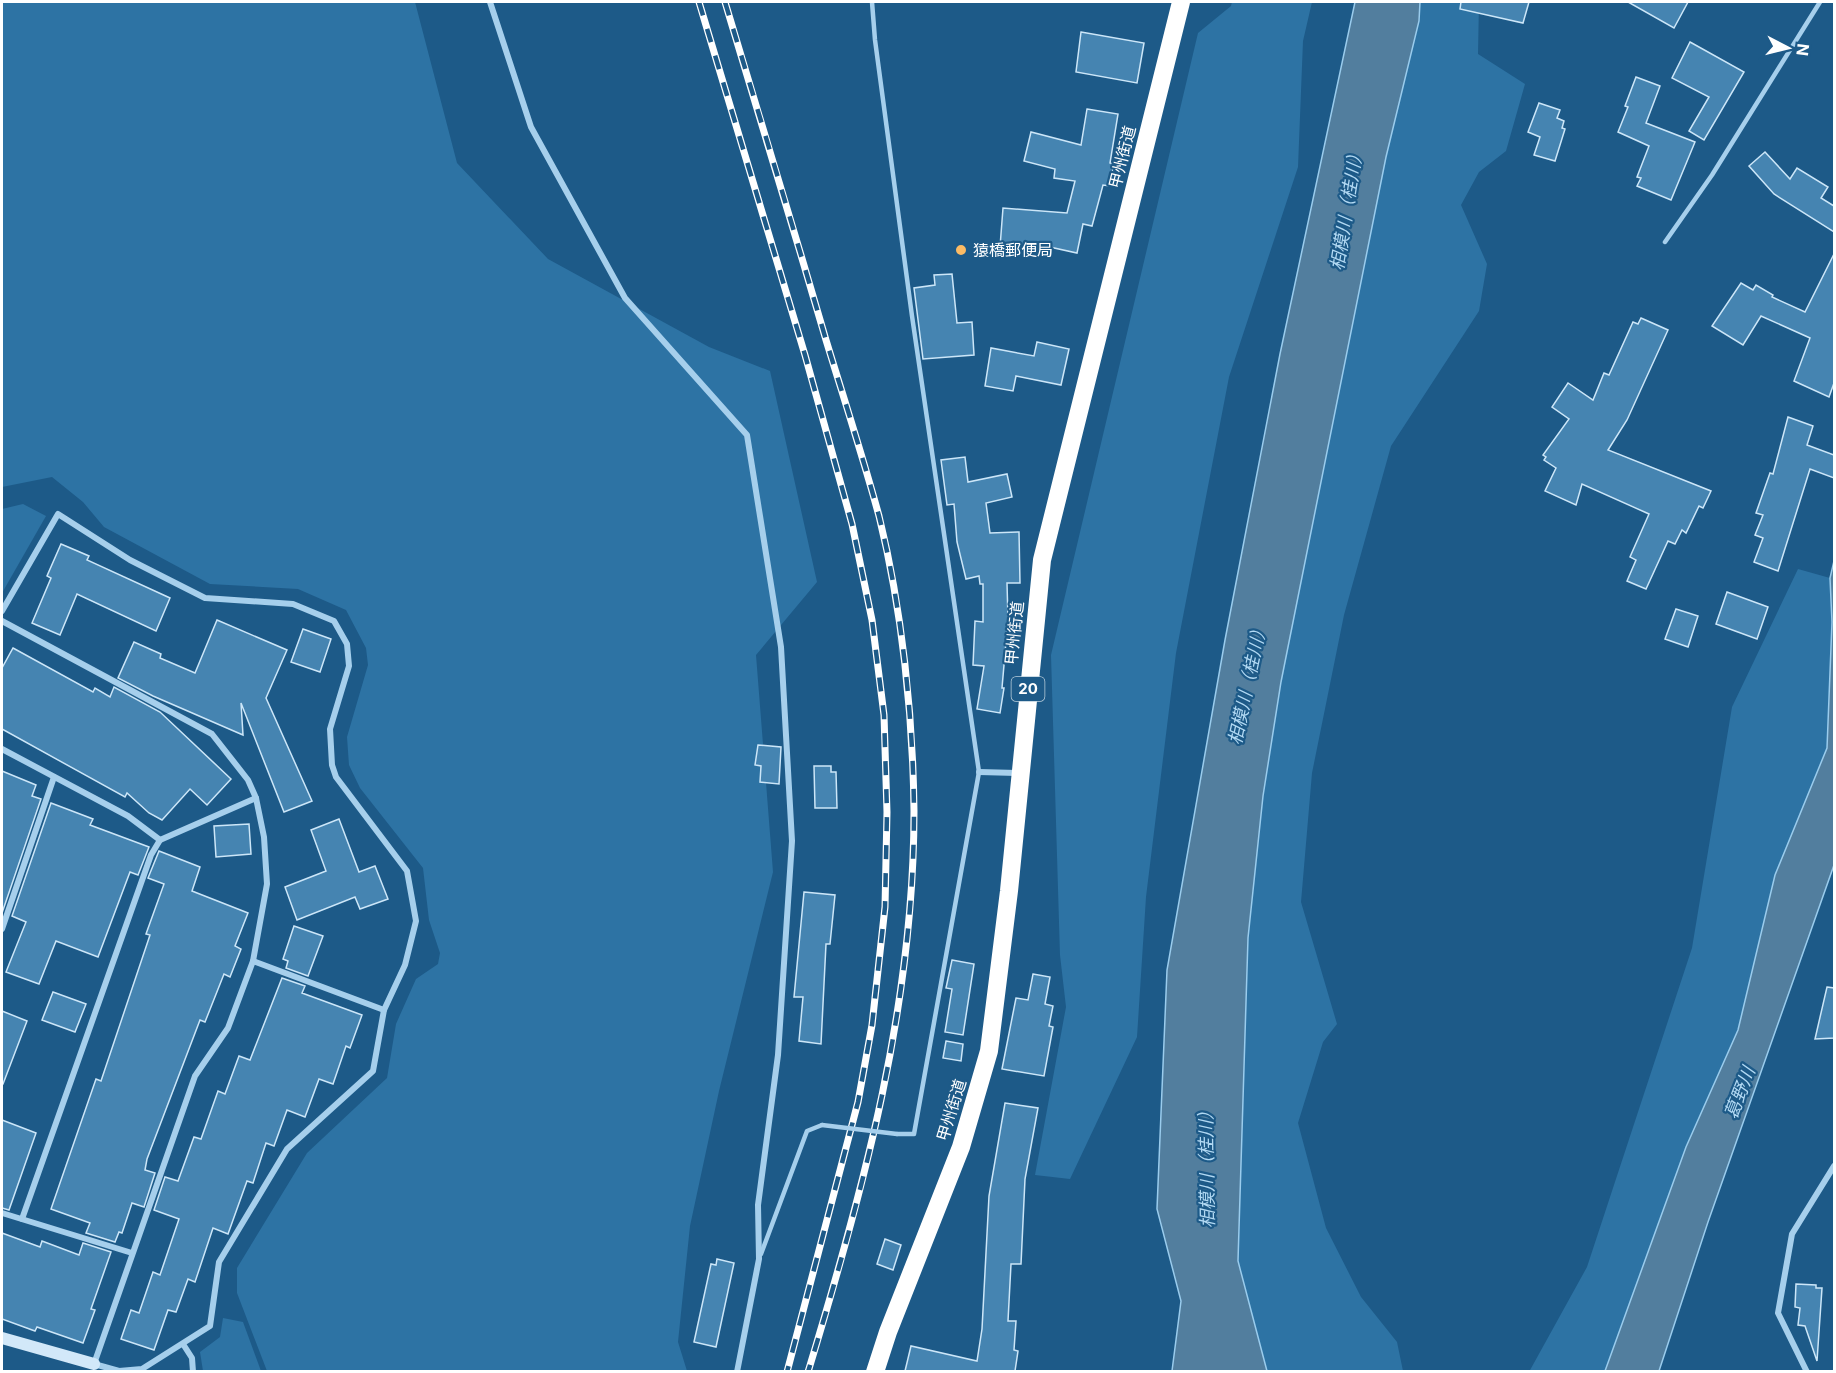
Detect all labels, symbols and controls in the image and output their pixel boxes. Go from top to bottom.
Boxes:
north arrow [1758,18,1818,78]
text: N [1792,43,1814,57]
street label: 甲州街道 [1105,124,1139,190]
water label: 相模川（桂川） [1326,144,1367,272]
place label: 猿橋郵便局 [973,240,1053,260]
marker: 猿橋郵便局 [954,243,968,257]
street label: 甲州街道 [1001,600,1027,666]
water label: 相模川（桂川） [1224,619,1271,747]
road number: 20 [1012,677,1044,701]
water label: 葛野川 [1720,1062,1760,1122]
street label: 甲州街道 [932,1076,970,1144]
water label: 相模川（桂川） [1195,1102,1218,1228]

